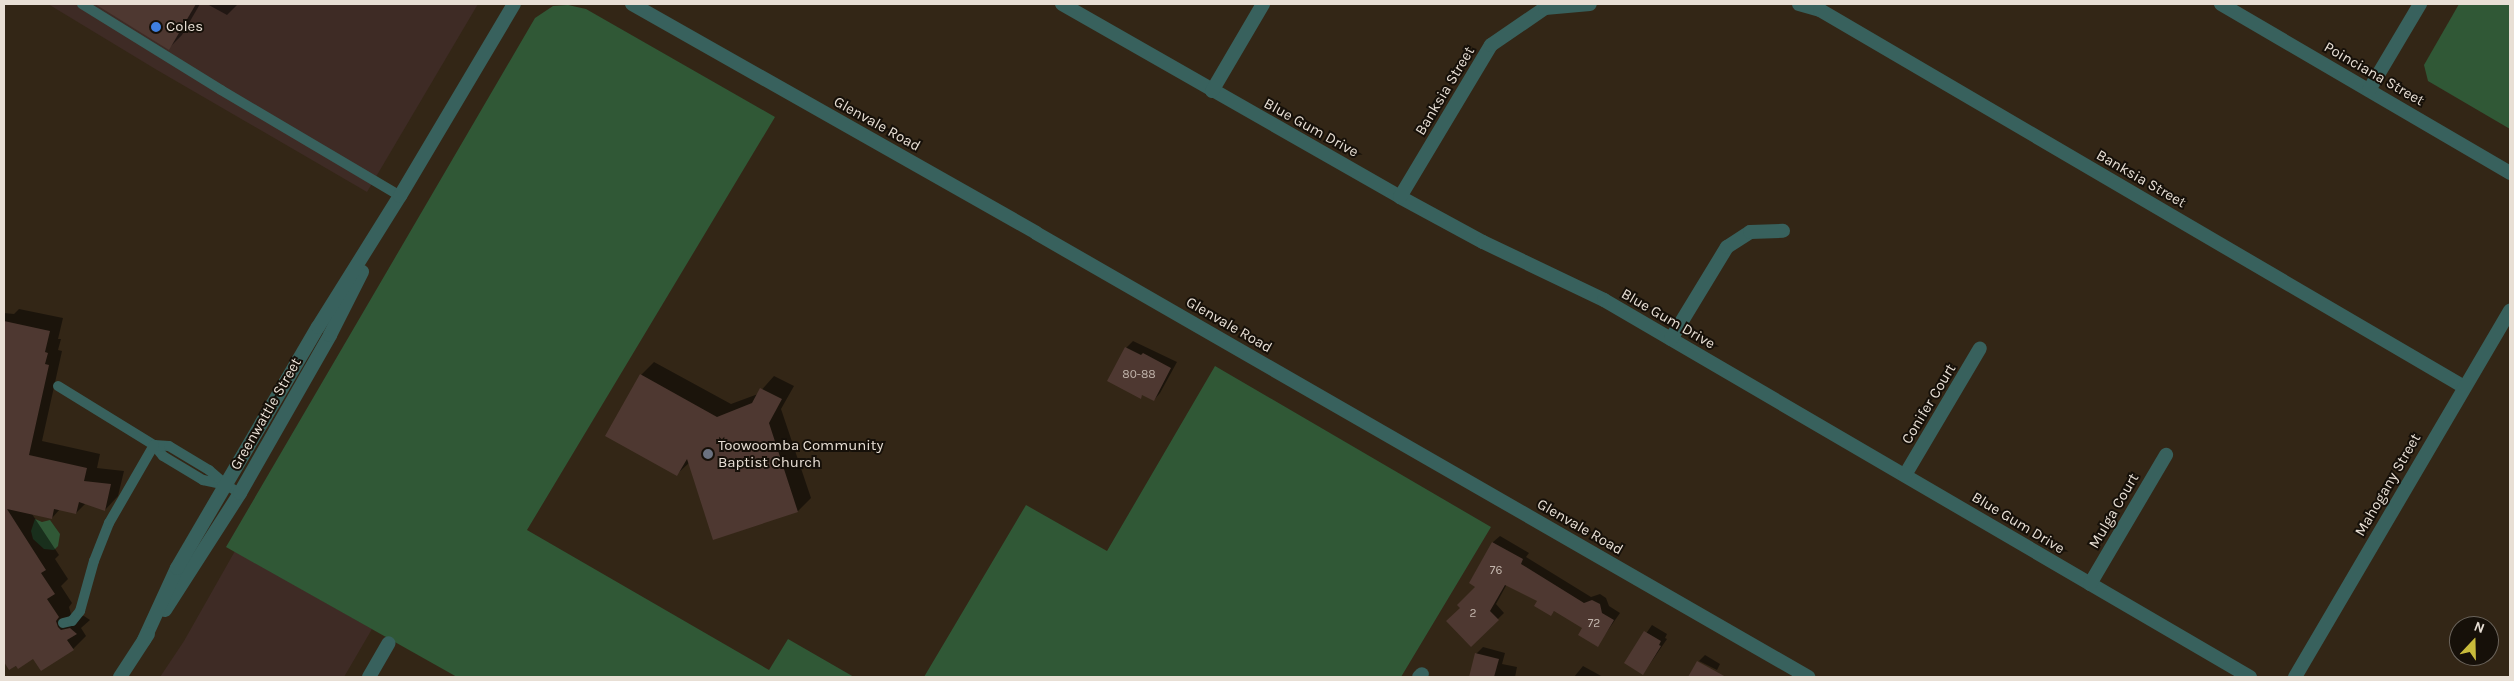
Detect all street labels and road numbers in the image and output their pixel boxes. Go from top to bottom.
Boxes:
street label: Poinciana Street [2321,38,2427,110]
street label: Banksia Street [1411,43,1479,139]
street label: Glenvale Road [830,93,924,155]
street label: Blue Gum Drive [1261,95,1361,161]
street label: Banksia Street [2093,146,2189,212]
street label: Blue Gum Drive [1618,285,1718,353]
street label: Glenvale Road [1183,293,1275,357]
street label: Greenwattle Street [227,355,305,473]
street label: Conifer Court [1898,361,1960,447]
street label: Mahogany Street [2351,430,2425,540]
street label: Mulga Court [2085,470,2143,552]
street label: Blue Gum Drive [1968,488,2068,558]
street label: Glenvale Road [1534,495,1626,559]

